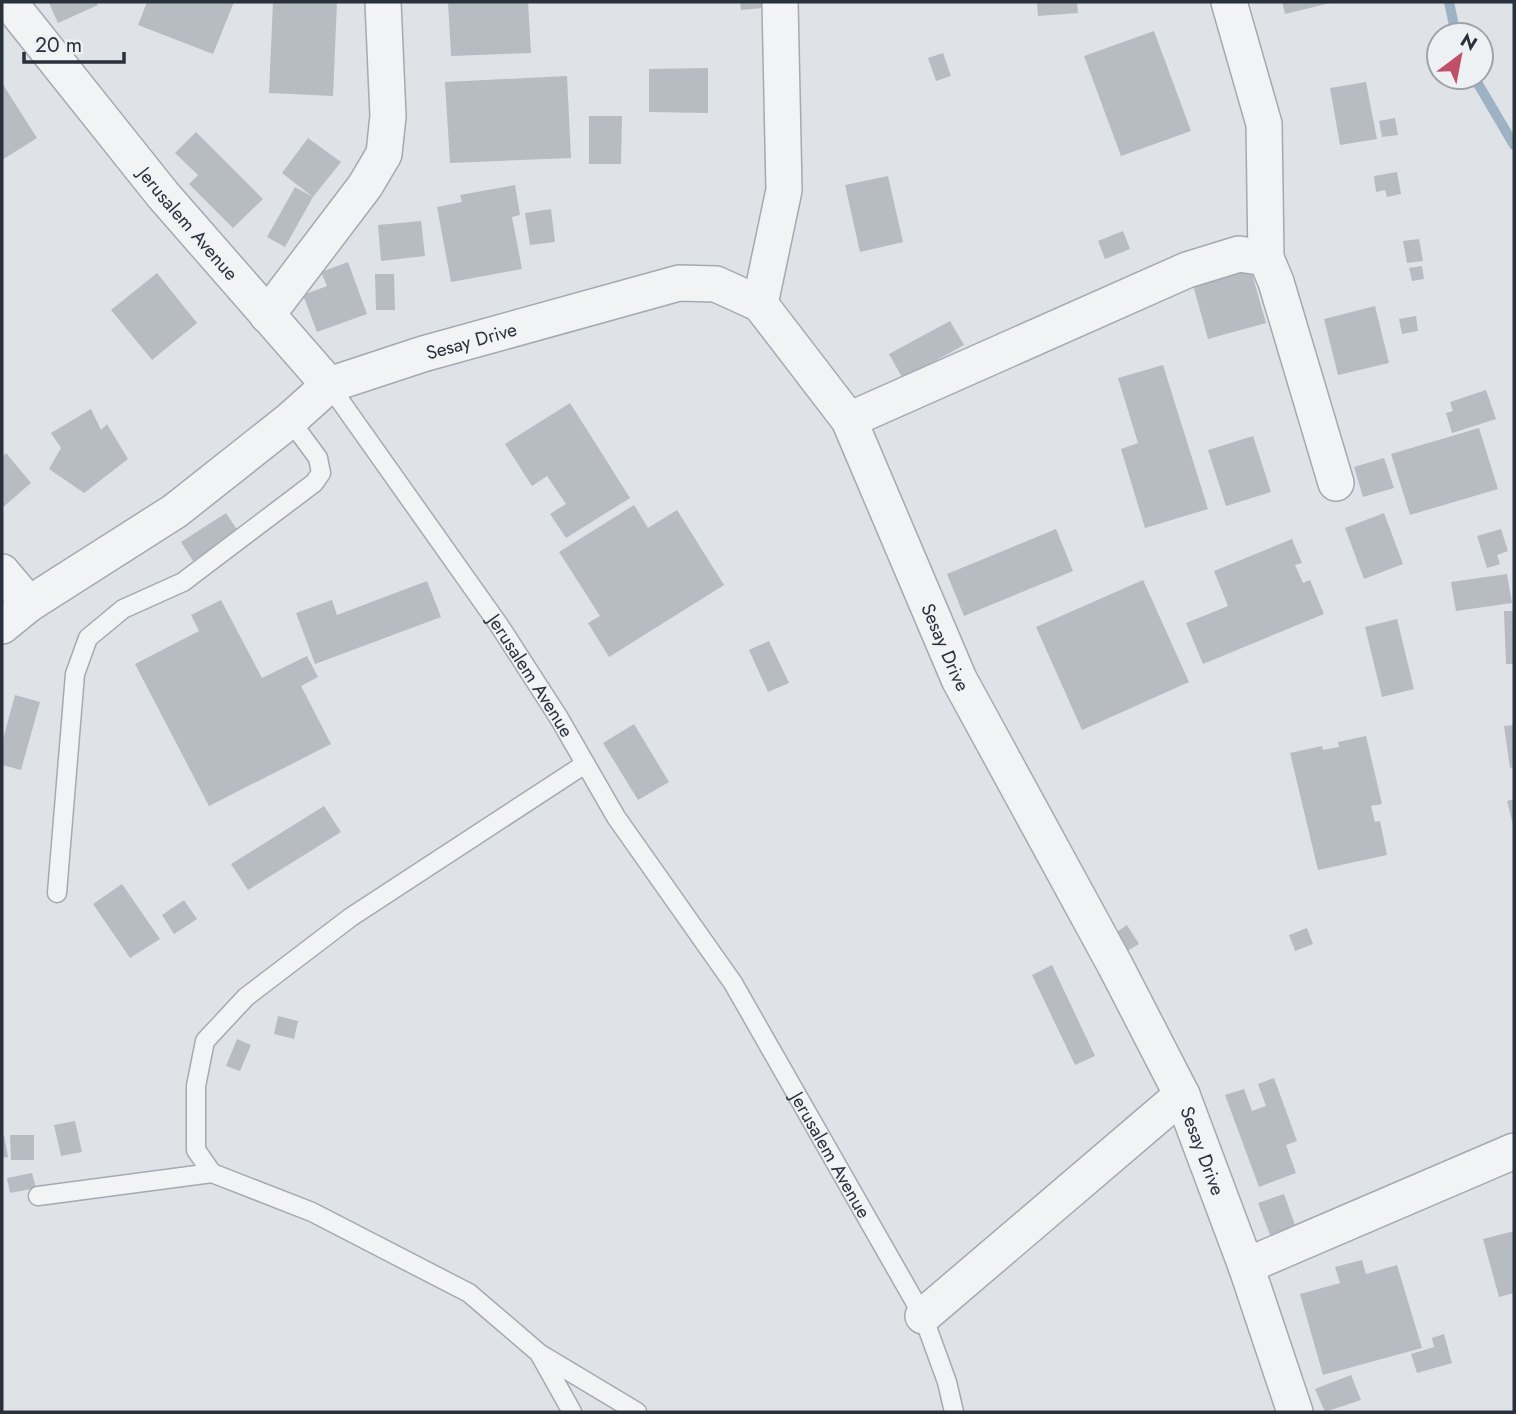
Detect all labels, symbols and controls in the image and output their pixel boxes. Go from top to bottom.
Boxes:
scale bar [24,21,124,65]
north arrow [1425,21,1495,91]
text: N [1455,27,1482,57]
text: 20 m [35,30,82,60]
street label: Jerusalem Avenue [130,159,245,286]
street label: Sesay Drive [423,315,520,366]
street label: Sesay Drive [915,599,977,696]
street label: Jerusalem Avenue [480,606,581,742]
street label: Jerusalem Avenue [783,1084,878,1223]
street label: Sesay Drive [1174,1102,1232,1199]

